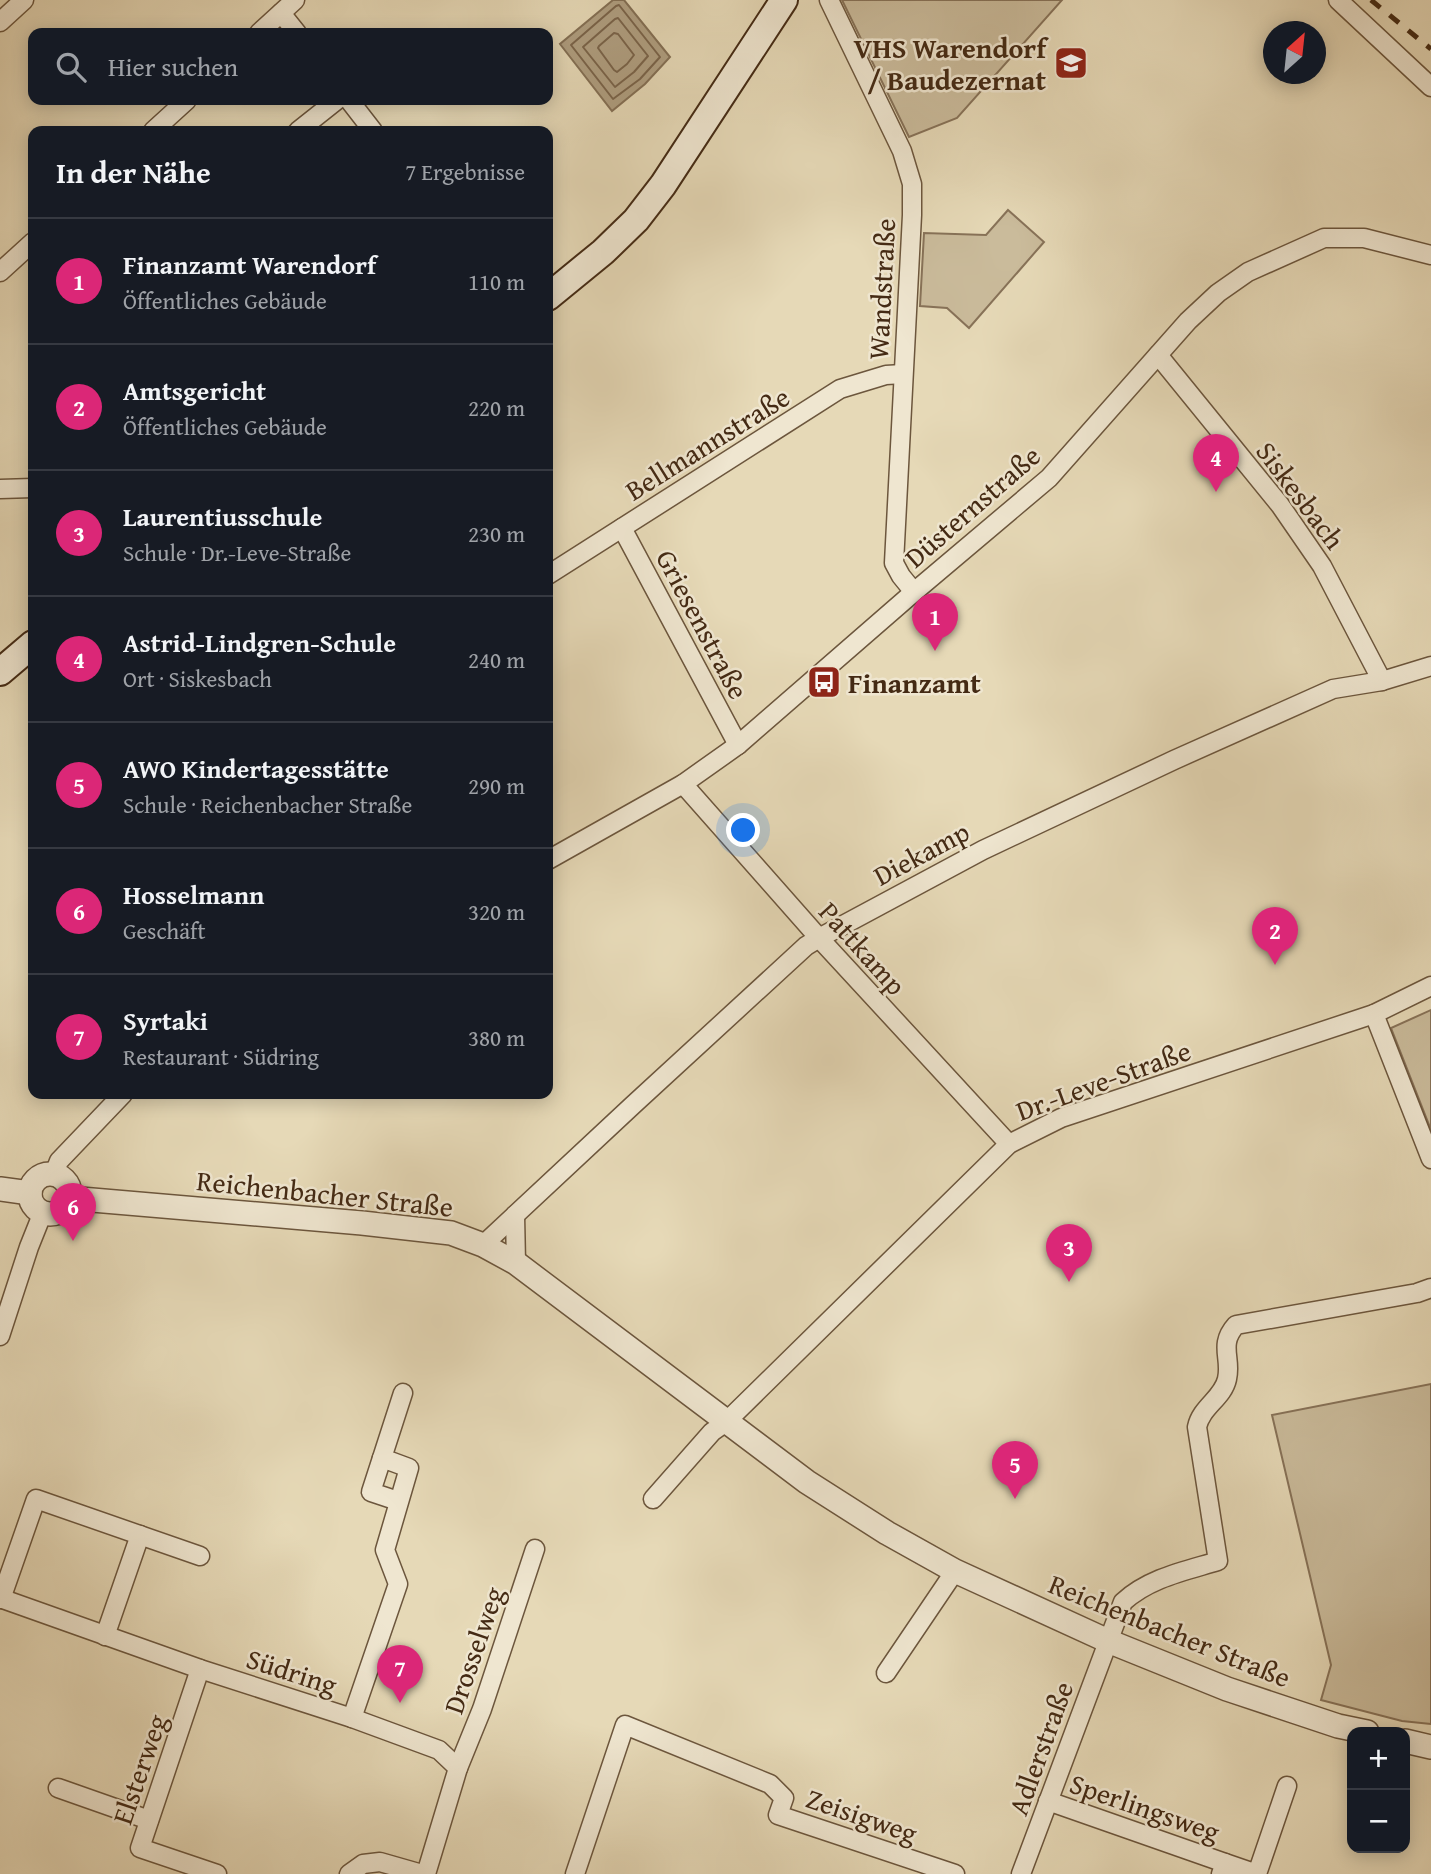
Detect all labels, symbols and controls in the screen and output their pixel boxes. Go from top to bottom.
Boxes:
north arrow [1263,21,1326,84]
place label: VHS Warendorf / Baudezernat [854,27,1049,100]
search box [28,28,553,105]
school or university icon: VHS Warendorf / Baudezernat [1052,44,1090,82]
text: Hier suchen [108,47,238,86]
icon: search [52,48,90,86]
text: In der Nähe [56,150,211,194]
text: 7 Ergebnisse [405,155,525,188]
street label: Wandstraße [857,217,905,361]
text: Finanzamt Warendorf [123,245,376,284]
text: 1 [73,265,85,298]
text: 110 m [468,265,525,298]
text: Öffentliches Gebäude [123,284,327,317]
text: Amtsgericht [123,371,266,410]
street label: Bellmannstraße [617,376,797,510]
text: 2 [73,391,85,424]
text: 220 m [468,391,525,424]
text: Öffentliches Gebäude [123,410,327,443]
street label: Siskesbach [1247,432,1355,558]
pin: 4 [1193,434,1239,492]
street label: Düsternstraße [895,435,1049,577]
text: Laurentiusschule [123,497,322,536]
text: 3 [73,517,85,550]
text: 230 m [468,517,525,550]
text: Schule · Dr.-Leve-Straße [123,536,351,569]
street label: Griesenstraße [646,542,760,706]
pin: 1 [912,593,958,651]
text: Astrid-Lindgren-Schule [123,623,396,662]
text: 4 [73,643,85,676]
text: 240 m [468,643,525,676]
text: Ort · Siskesbach [123,662,272,695]
place label: Finanzamt [848,662,981,703]
bus stop icon: Finanzamt [805,663,843,701]
text: AWO Kindertagesstätte [123,749,389,788]
text: 5 [73,769,85,802]
text: 290 m [468,769,525,802]
text: Schule · Reichenbacher Straße [123,788,412,821]
street label: Diekamp [866,811,976,895]
your location [726,813,760,847]
text: Hosselmann [123,875,264,914]
street label: Pattkamp [810,892,916,1004]
text: 6 [73,895,85,928]
text: 320 m [468,895,525,928]
pin: 2 [1252,907,1298,965]
text: Geschäft [123,914,206,947]
text: Syrtaki [123,1001,208,1040]
text: 7 [73,1021,85,1054]
text: 380 m [468,1021,525,1054]
street label: Dr.-Leve-Straße [1010,1029,1196,1131]
text: Restaurant · Südring [123,1040,319,1073]
street label: Reichenbacher Straße [195,1159,455,1227]
pin: 6 [50,1183,96,1241]
pin: 3 [1046,1224,1092,1282]
pin: 5 [992,1441,1038,1499]
street label: Reichenbacher Straße [1043,1563,1297,1697]
street label: Drosselweg [432,1581,514,1719]
street label: Südring [242,1637,343,1705]
pin: 7 [377,1645,423,1703]
street label: Adlerstraße [997,1675,1083,1821]
street label: Elsterweg [101,1708,177,1830]
map controls [1347,1727,1410,1853]
button: + [1347,1727,1410,1790]
street label: Sperlingsweg [1064,1762,1226,1852]
street label: Zeisigweg [801,1777,923,1853]
button: − [1347,1790,1410,1853]

